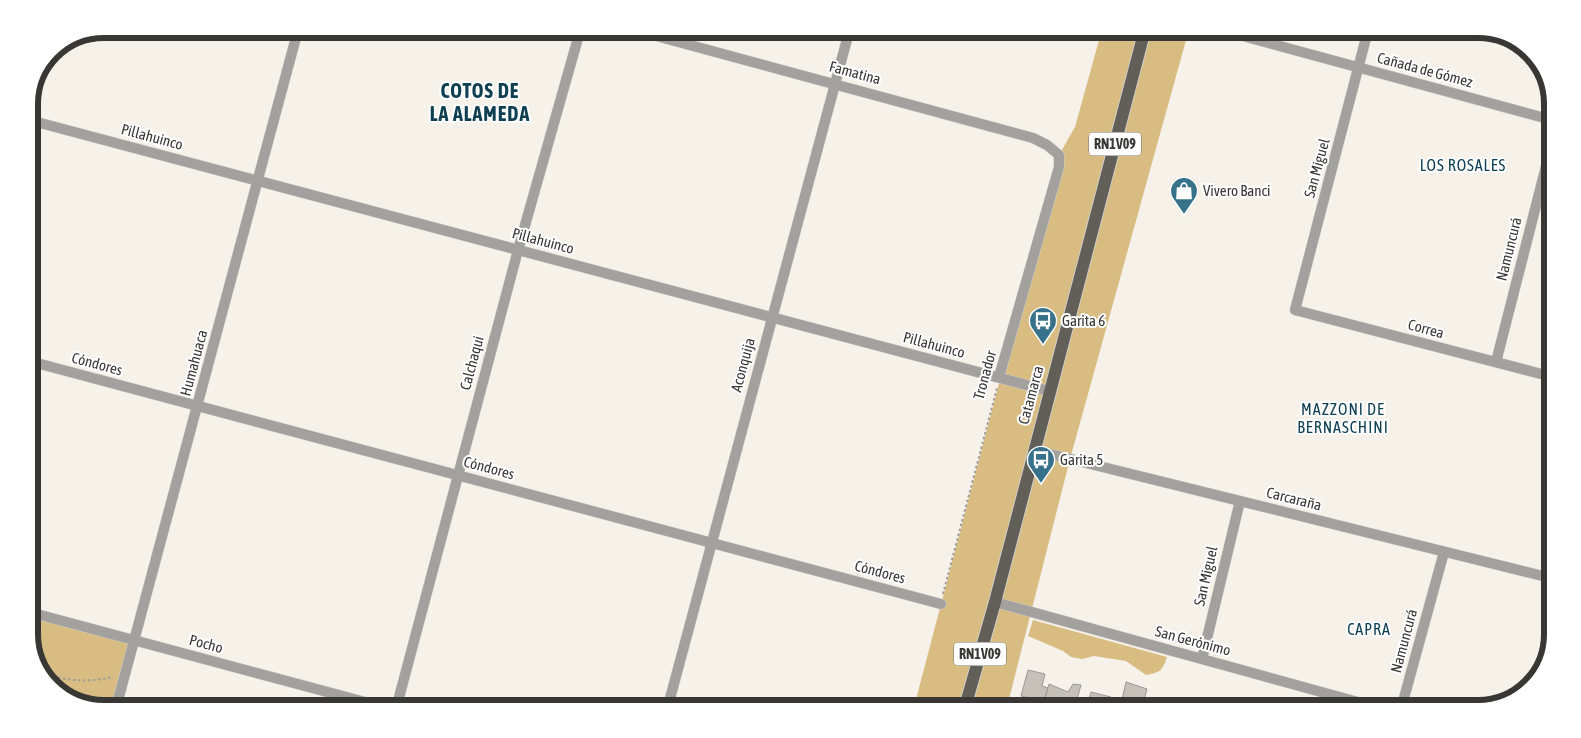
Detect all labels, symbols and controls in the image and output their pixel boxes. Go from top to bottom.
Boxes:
street label: Cañada de Gómez [1376,49,1475,91]
street label: Famatina [828,58,883,88]
district label: COTOS DE LA ALAMEDA [430,79,530,125]
street label: Pillahuinco [119,120,185,153]
road number: RN1V09 [1089,132,1141,156]
street label: San Miguel [1300,136,1333,199]
district label: LOS ROSALES [1420,156,1506,174]
shop icon: Vivero Banci [1169,176,1199,215]
place label: Vivero Banci [1203,182,1271,199]
street label: Namuncurá [1492,215,1525,282]
street label: Pillahuinco [510,224,576,257]
bus stop icon: Garita 6 [1028,306,1058,345]
place label: Garita 6 [1062,312,1105,329]
street label: Correa [1406,316,1446,341]
street label: Humahuaca [177,328,211,398]
street label: Pillahuinco [901,328,967,361]
street label: Calchaqui [456,334,487,392]
street label: Aconquija [727,336,758,394]
street label: Tronador [970,348,999,401]
street label: Cóndores [70,349,124,378]
street label: Catamarca [1015,364,1046,426]
district label: MAZZONI DE BERNASCHINI [1297,400,1389,436]
bus stop icon: Garita 5 [1026,445,1056,484]
place label: Garita 5 [1060,451,1103,468]
street label: Cóndores [462,453,516,482]
street label: Carcaraña [1265,483,1323,514]
street label: San Miguel [1190,544,1221,607]
street label: Cóndores [853,557,907,586]
street label: Namuncurá [1387,607,1420,674]
district label: CAPRA [1347,620,1391,638]
street label: San Gerónimo [1154,622,1233,659]
street label: Pocho [187,631,225,656]
road number: RN1V09 [954,642,1006,666]

